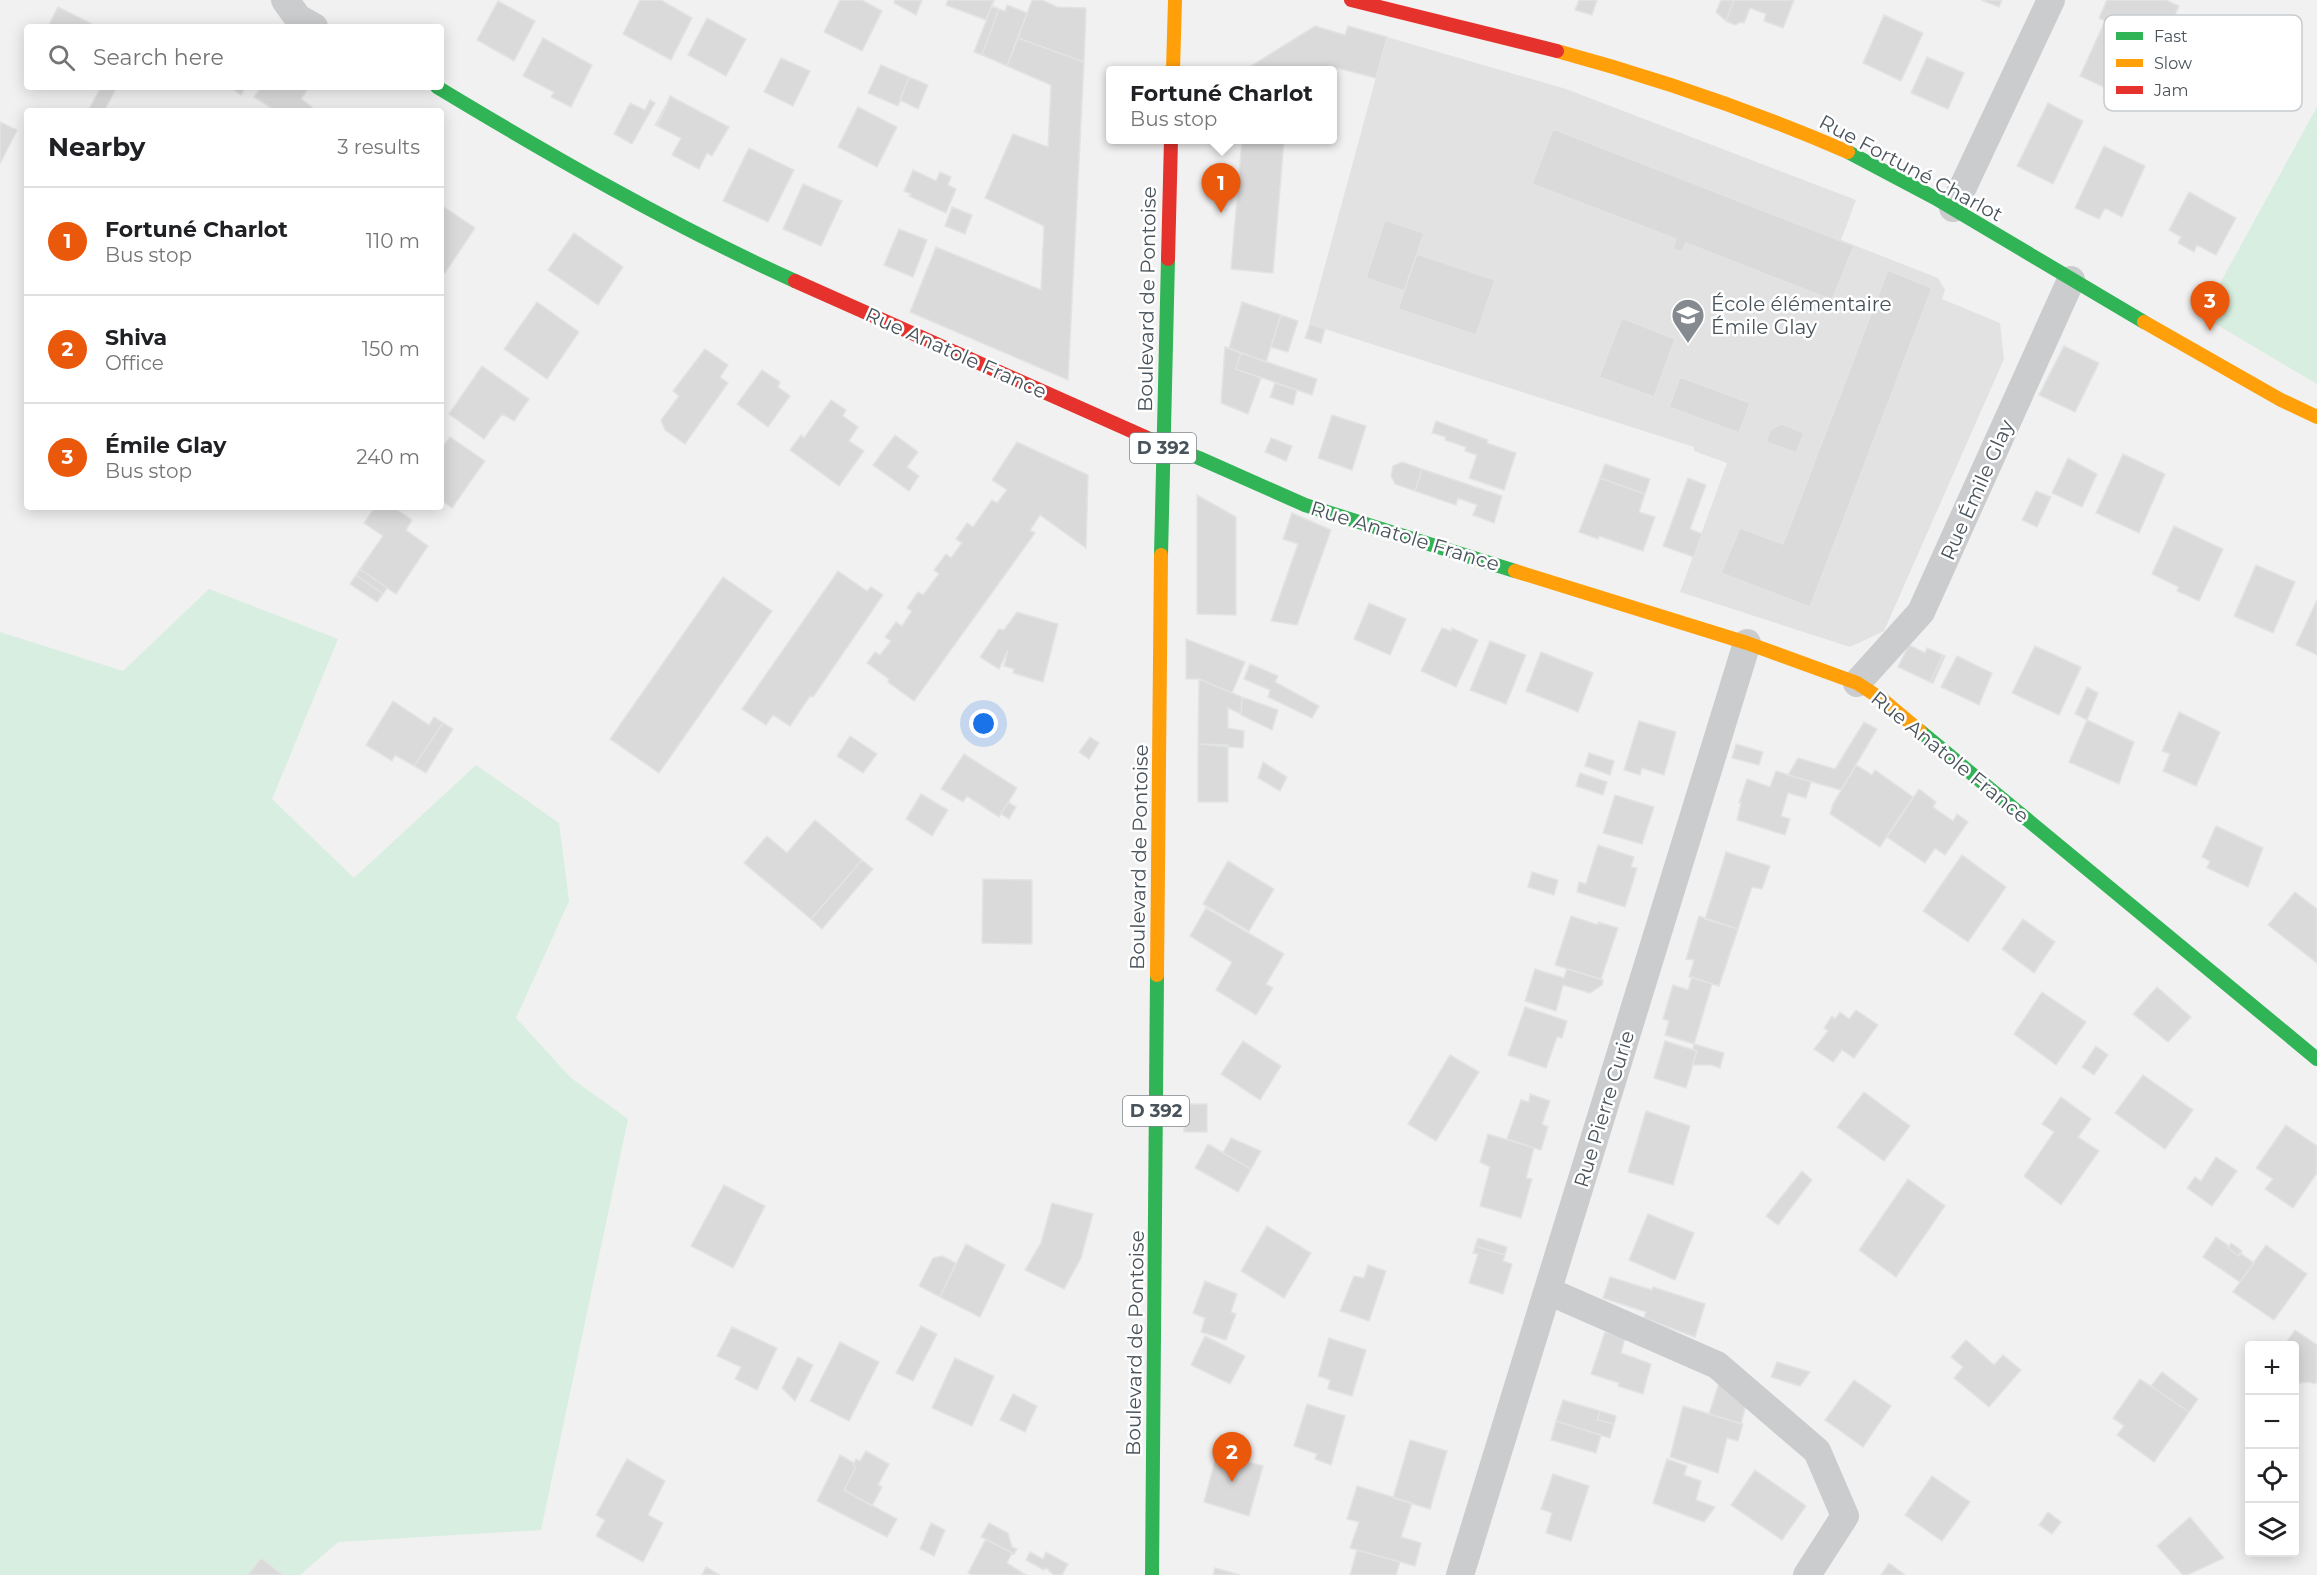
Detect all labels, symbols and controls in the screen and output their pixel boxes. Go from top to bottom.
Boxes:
legend [2104,15,2302,111]
search box [24,24,444,90]
text: Fast [2154,27,2188,46]
icon: search [45,41,78,74]
text: Search here [93,44,224,71]
text: Slow [2154,54,2192,73]
popup [1106,66,1337,144]
text: Fortuné Charlot [1130,80,1313,107]
text: Jam [2153,81,2188,100]
text: Bus stop [1130,107,1217,131]
street label: Rue Fortuné Charlot [1815,109,2007,227]
text: Nearby [48,131,145,163]
text: 3 results [337,135,420,159]
pin: 1 [1202,164,1240,213]
street label: Boulevard de Pontoise [1133,186,1161,412]
text: Fortuné Charlot [105,216,288,243]
text: 1 [64,229,71,253]
text: 110 m [366,229,420,253]
text: Bus stop [105,243,192,267]
pin: 3 [2190,282,2230,331]
place label: École élémentaire Émile Glay [1711,292,1892,339]
school or university icon: École élémentaire Émile Glay [1670,297,1706,344]
street label: Rue Anatole France [862,302,1050,404]
text: Shiva [105,324,167,351]
text: 2 [62,337,73,361]
text: 150 m [362,337,420,361]
text: Office [105,351,164,375]
street label: Rue Émile Glay [1935,416,2019,564]
text: Émile Glay [105,432,226,459]
road number: D 392 [1130,433,1196,463]
text: 3 [62,445,73,469]
text: 240 m [356,445,420,469]
text: Bus stop [105,459,192,483]
street label: Rue Anatole France [1308,496,1502,576]
street label: Rue Anatole France [1866,686,2034,828]
your location [969,709,998,738]
street label: Boulevard de Pontoise [1125,744,1153,970]
street label: Rue Pierre Curie [1569,1028,1639,1190]
road number: D 392 [1123,1096,1189,1126]
street label: Boulevard de Pontoise [1121,1230,1149,1456]
map controls [2245,1341,2299,1557]
button: + [2245,1341,2299,1395]
button: − [2245,1395,2299,1449]
pin: 2 [1212,1432,1252,1482]
button: locate [2245,1449,2299,1503]
button: layers [2245,1503,2299,1557]

